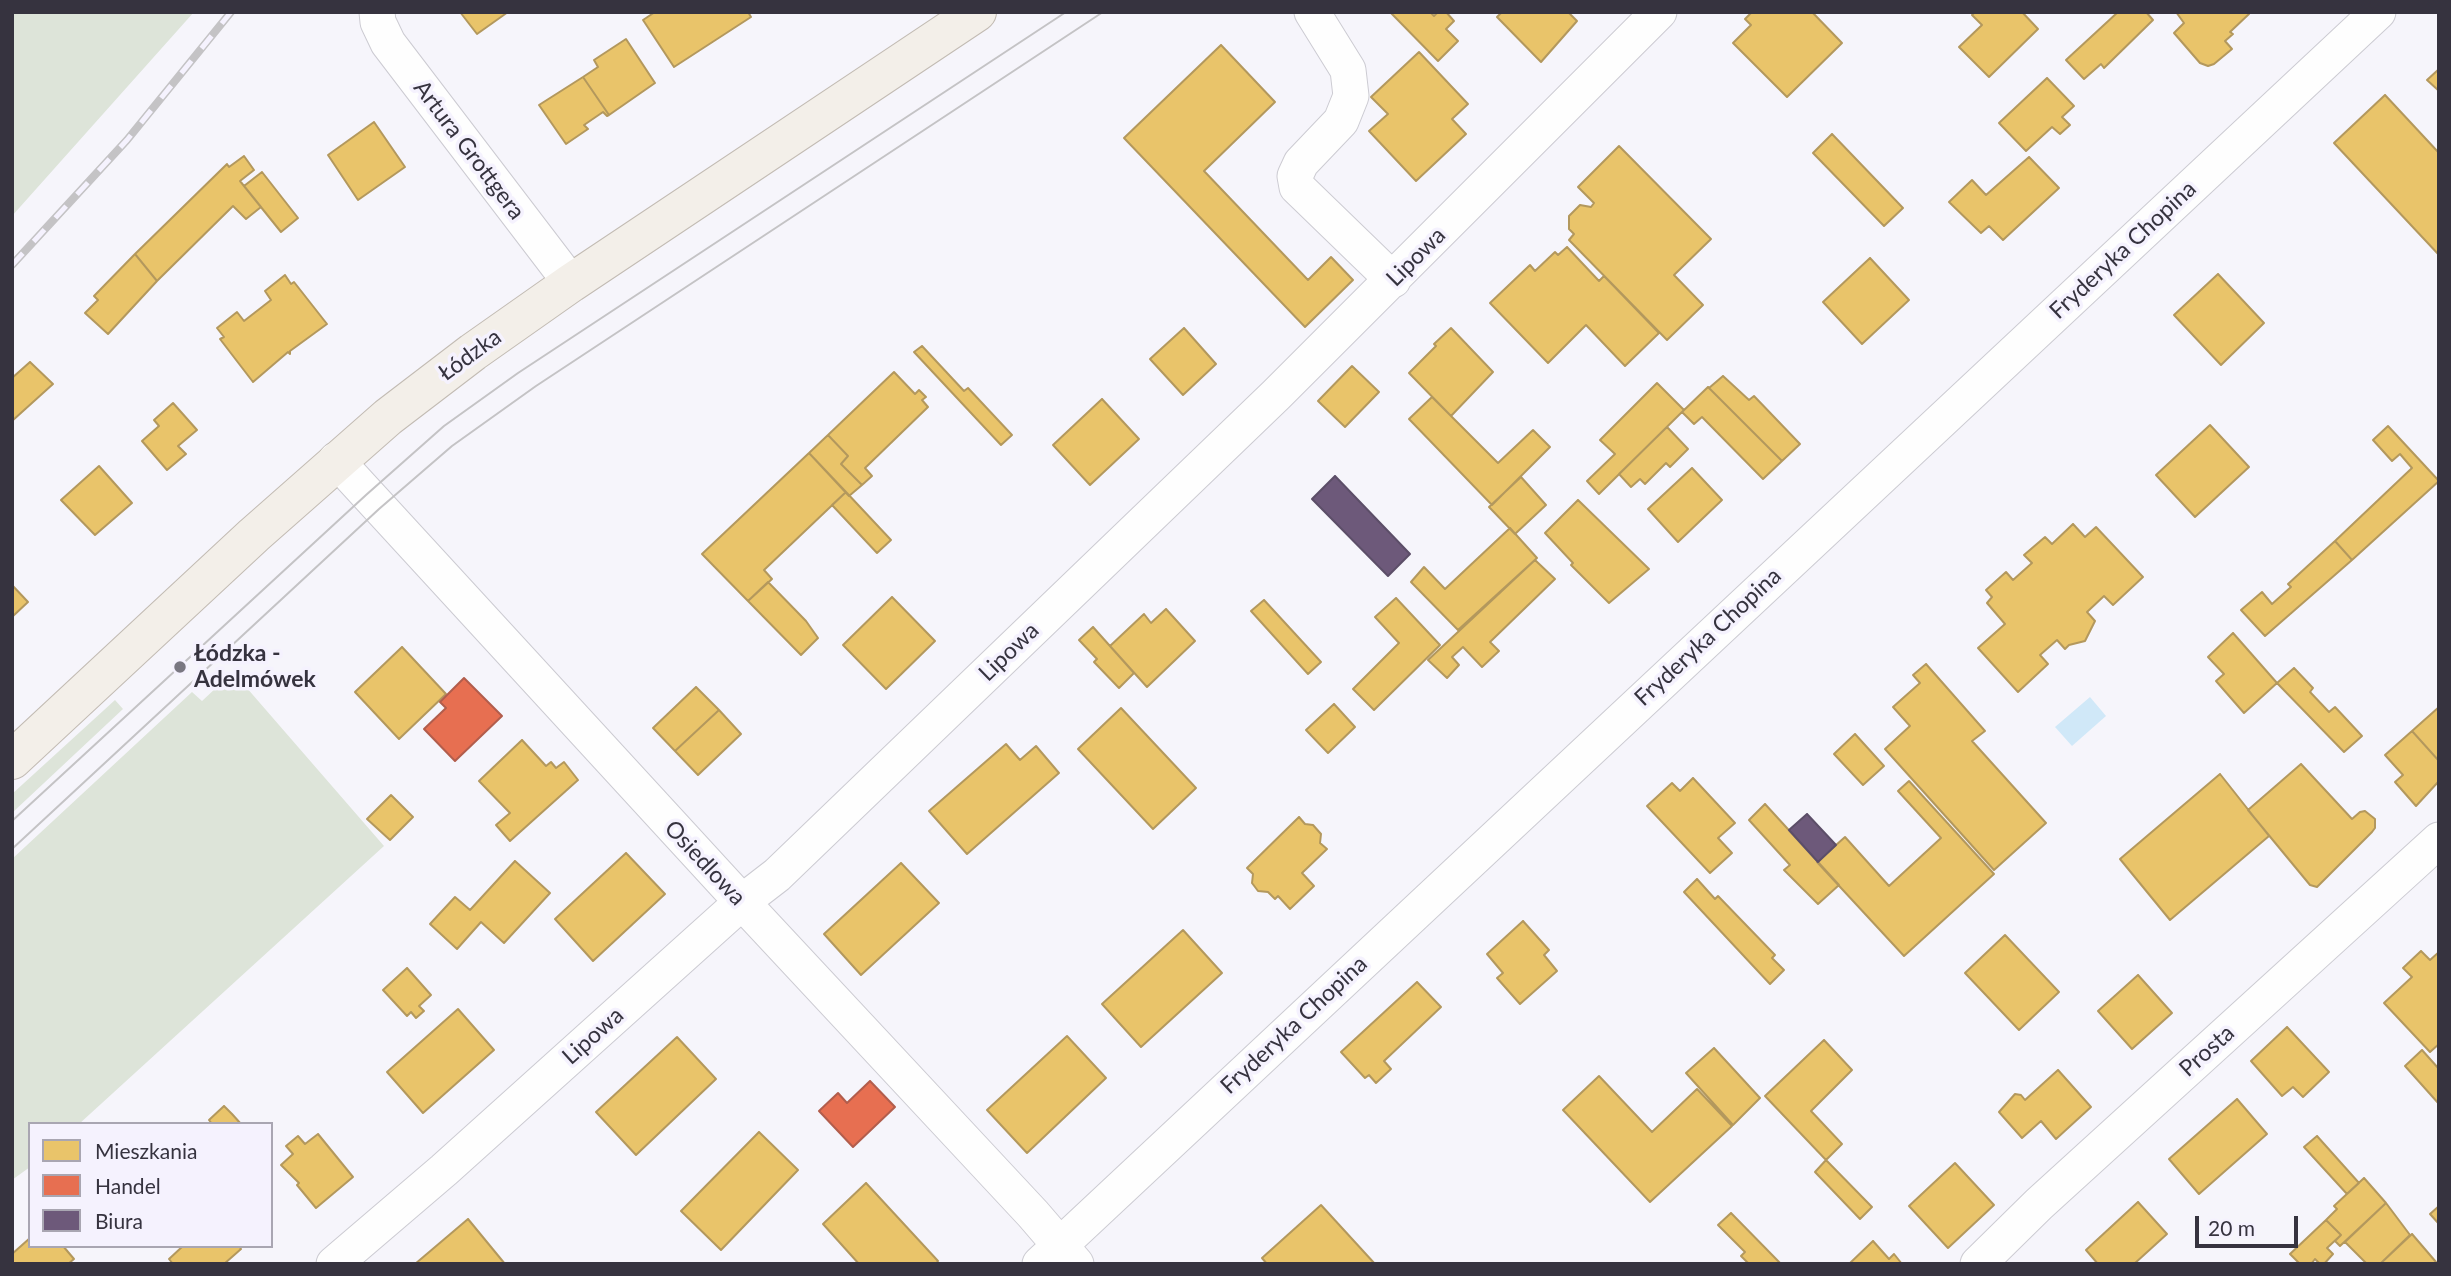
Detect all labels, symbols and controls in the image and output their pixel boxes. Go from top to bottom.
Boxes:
street label: Artura Grottgera [408,75,530,225]
street label: Fryderyka Chopina [2044,175,2202,325]
street label: Lipowa [1381,222,1451,292]
street label: Łódzka [433,323,507,387]
street label: Fryderyka Chopina [1629,562,1787,712]
street label: Lipowa [973,617,1045,687]
place label: Łódzka - Adelmówek [194,640,316,694]
marker: Łódzka - Adelmówek [172,659,188,675]
street label: Osiedlowa [659,815,751,911]
street label: Fryderyka Chopina [1215,950,1373,1100]
street label: Lipowa [557,1002,629,1070]
street label: Prosta [2174,1019,2240,1083]
legend [28,1122,273,1248]
text: Mieszkania [95,1138,197,1163]
text: Handel [95,1173,161,1198]
scale bar [2199,1202,2302,1246]
text: Biura [95,1208,143,1233]
text: 20 m [2208,1215,2255,1240]

